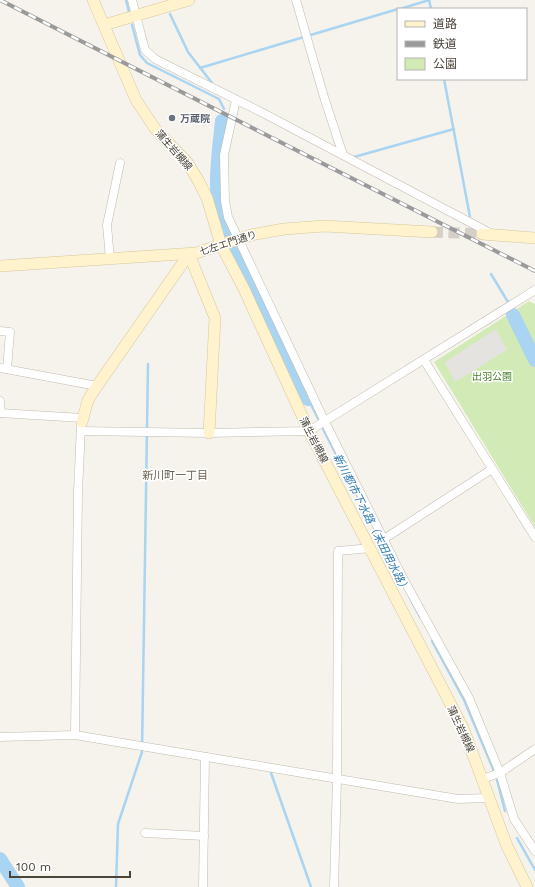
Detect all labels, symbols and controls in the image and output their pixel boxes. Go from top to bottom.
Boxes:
legend [397,8,527,80]
text: 道路 [433,17,457,31]
text: 鉄道 [433,37,457,51]
text: 公園 [433,57,457,71]
marker: 万蔵院 [167,113,177,123]
place label: 万蔵院 [180,113,210,124]
street label: 蒲生岩槻線 [153,128,195,172]
street label: 七左エ門通り [198,228,258,258]
park label: 出羽公園 [472,371,512,382]
street label: 蒲生岩槻線 [298,415,330,465]
water label: 新川都市下水路（末田用水路） [330,451,412,595]
district label: 新川町一丁目 [142,469,208,482]
street label: 蒲生岩槻線 [445,704,477,754]
scale bar [10,853,130,879]
text: 100 m [16,860,51,874]

